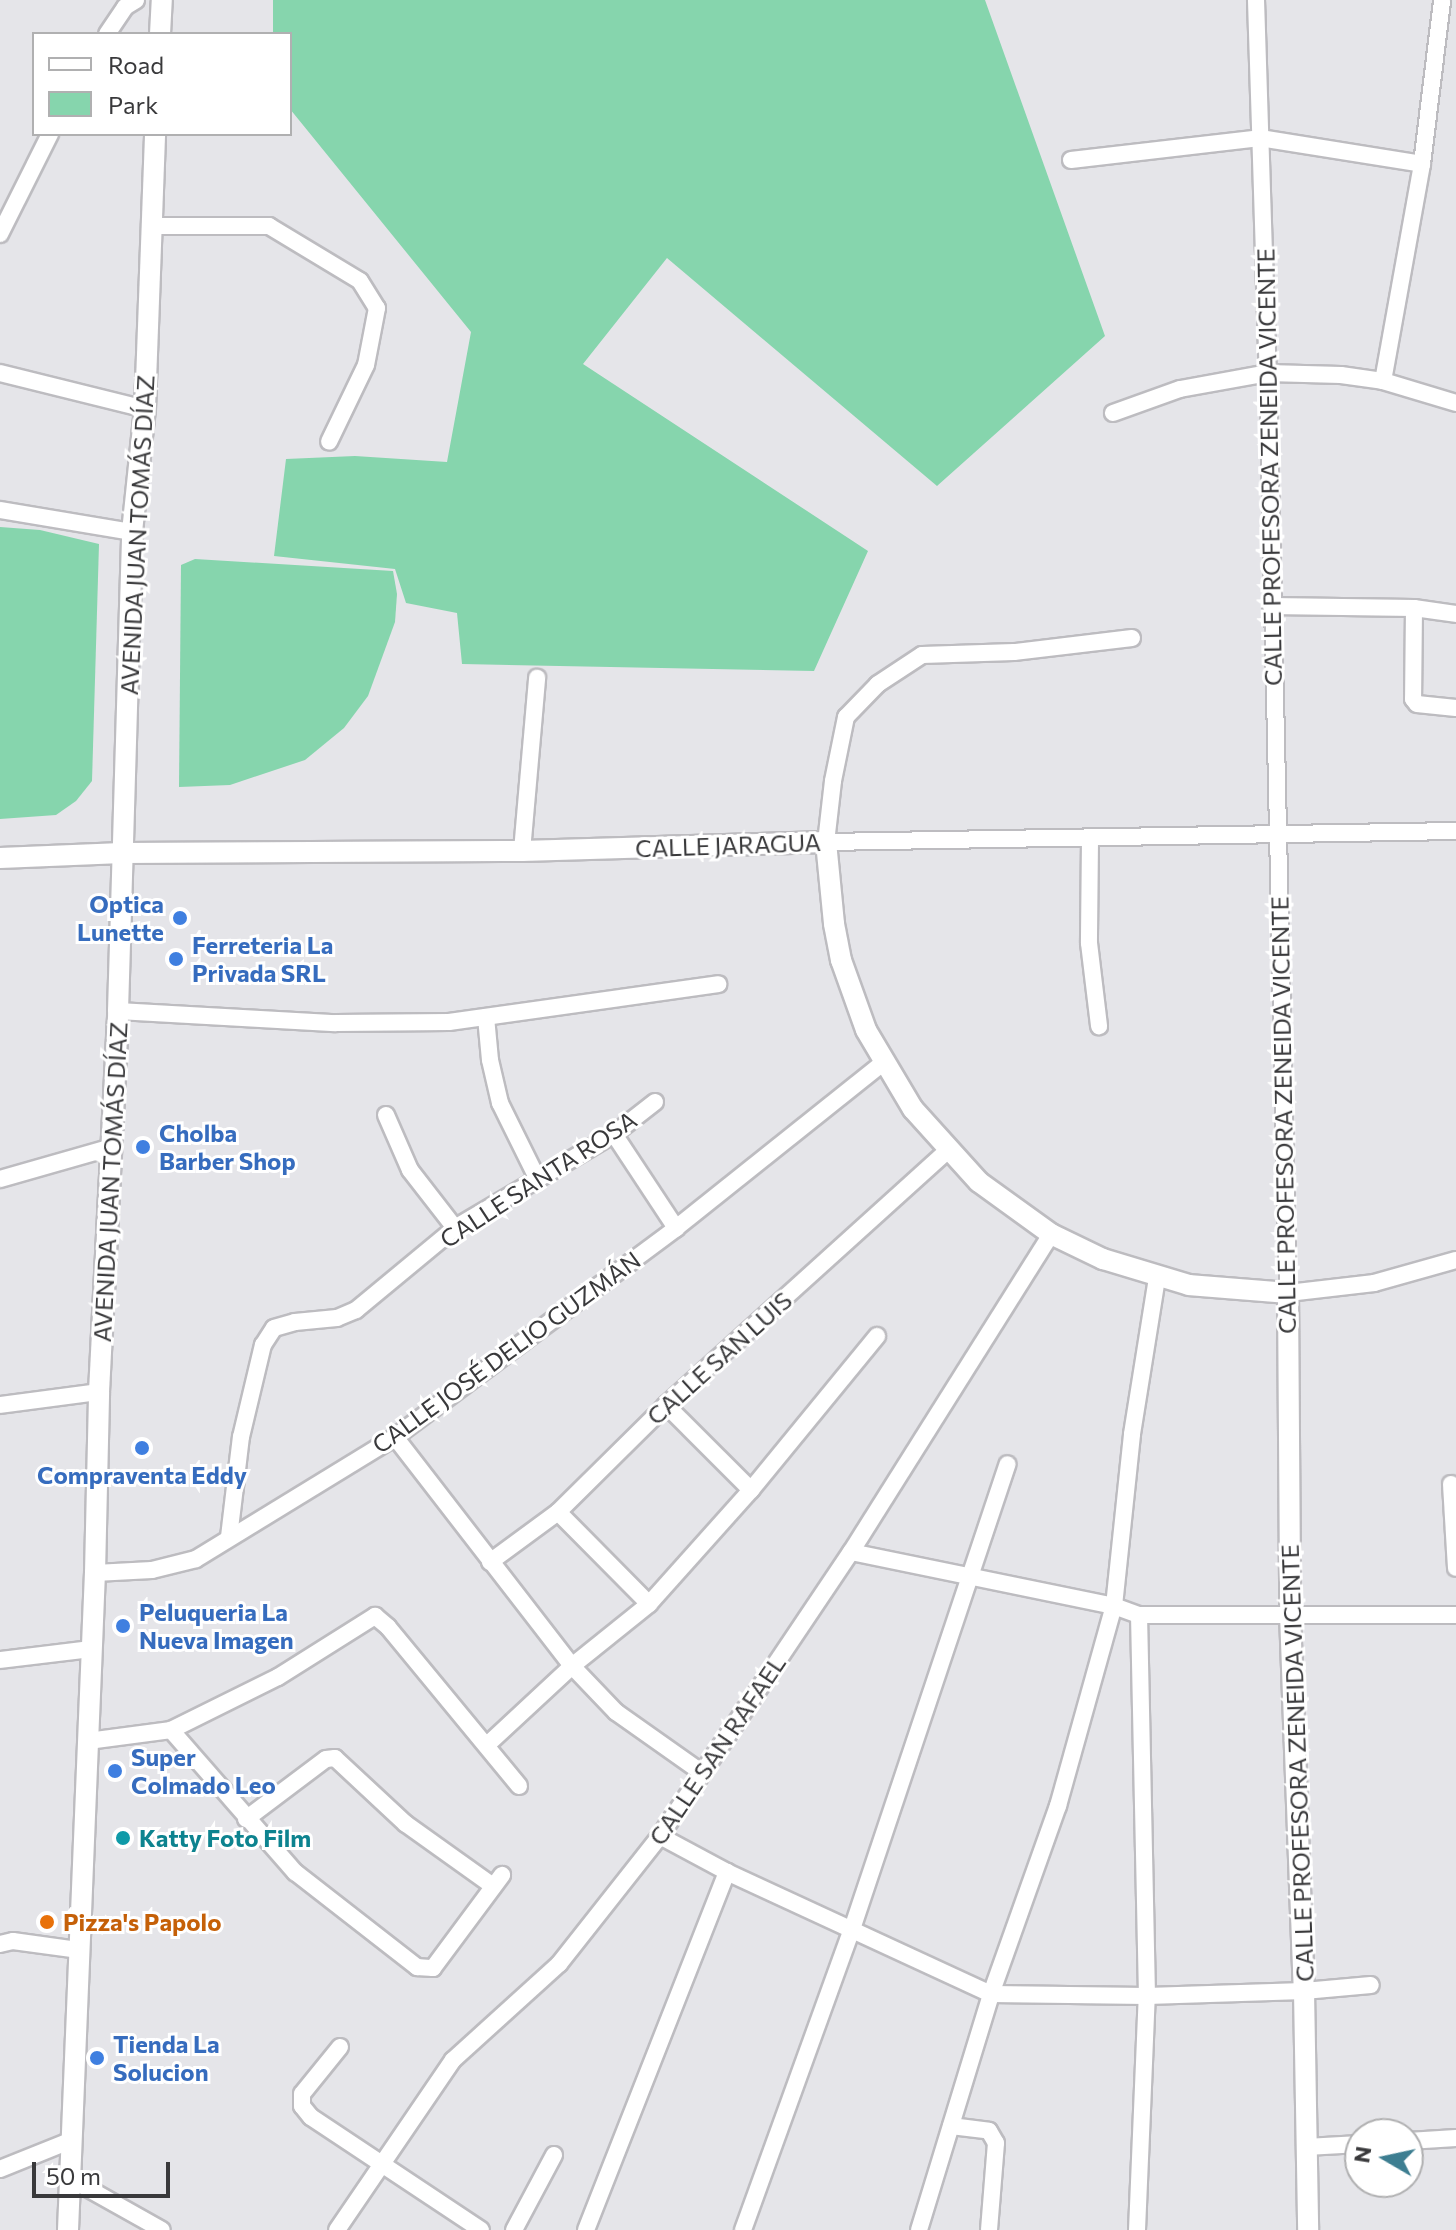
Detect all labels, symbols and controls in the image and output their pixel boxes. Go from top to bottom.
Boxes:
legend [32,32,292,136]
text: Road [108,50,164,79]
text: Park [108,90,158,119]
street label: CALLE PROFESORA ZENEIDA VICENTE [1251,248,1287,686]
street label: AVENIDA JUAN TOMÁS DÍAZ [114,374,160,696]
street label: CALLE JARAGUA [635,827,821,863]
place label: Optica Lunette [77,890,164,946]
street label: CALLE PROFESORA ZENEIDA VICENTE [1265,896,1301,1334]
marker: Optica Lunette [171,909,189,927]
place label: Ferreteria La Privada SRL [192,931,333,987]
marker: Ferreteria La Privada SRL [167,950,185,968]
street label: AVENIDA JUAN TOMÁS DÍAZ [87,1021,133,1343]
street label: CALLE SANTA ROSA [434,1105,642,1253]
place label: Cholba Barber Shop [159,1119,296,1175]
marker: Cholba Barber Shop [134,1138,152,1156]
street label: CALLE JOSÉ DELIO GUZMÁN [366,1245,646,1459]
street label: CALLE SAN LUIS [641,1286,797,1430]
marker: Compraventa Eddy [133,1439,151,1457]
place label: Compraventa Eddy [37,1461,247,1489]
street label: CALLE PROFESORA ZENEIDA VICENTE [1275,1544,1319,1982]
place label: Peluqueria La Nueva Imagen [139,1598,294,1654]
marker: Peluqueria La Nueva Imagen [114,1617,132,1635]
street label: CALLE SAN RAFAEL [643,1650,791,1850]
place label: Super Colmado Leo [131,1743,276,1799]
marker: Super Colmado Leo [106,1762,124,1780]
place label: Katty Foto Film [139,1824,311,1852]
marker: Katty Foto Film [114,1829,132,1847]
place label: Pizza's Papolo [63,1908,221,1936]
marker: Pizza's Papolo [38,1913,56,1931]
place label: Tienda La Solucion [113,2030,220,2086]
marker: Tienda La Solucion [88,2049,106,2067]
north arrow [1344,2118,1424,2198]
text: N [1347,2144,1376,2165]
scale bar [36,2146,174,2196]
text: 50 m [46,2161,101,2190]

